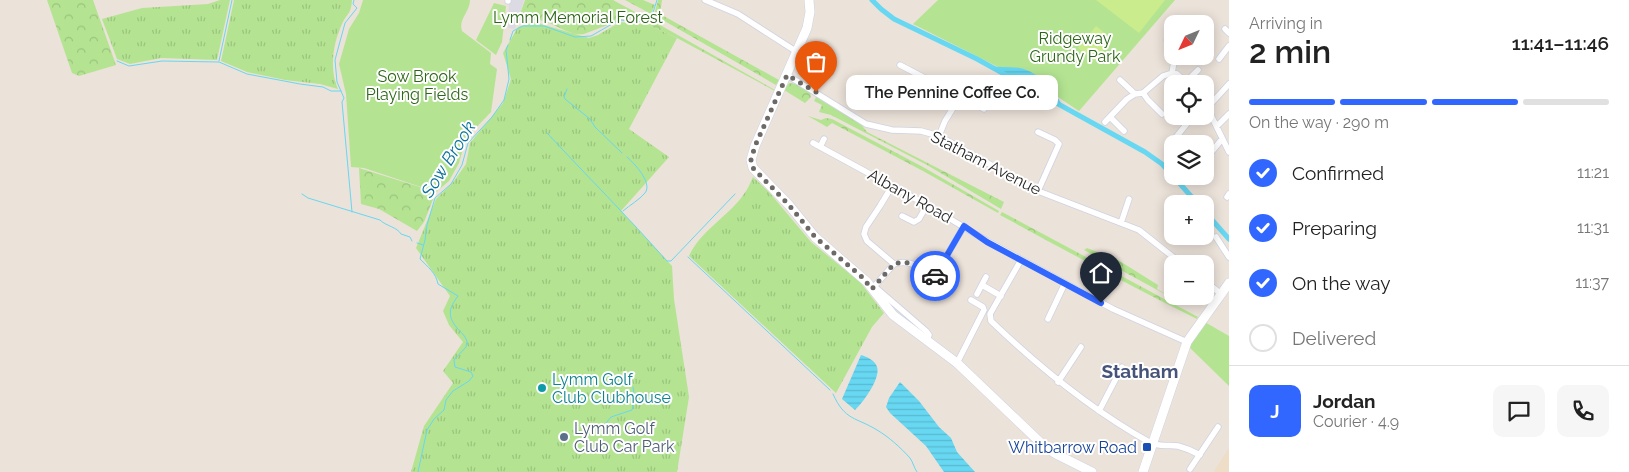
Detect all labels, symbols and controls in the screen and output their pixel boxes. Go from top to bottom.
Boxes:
park label: Lymm Memorial Forest [493,8,664,27]
text: Arriving in [1249,14,1323,33]
north arrow [1164,15,1214,65]
map controls [1164,15,1214,305]
park label: Ridgeway Grundy Park [1030,29,1121,66]
text: 11:41–11:46 [1512,32,1609,54]
text: 2 min [1249,33,1331,70]
pin [795,41,837,92]
icon: bag [802,48,830,76]
park label: Sow Brook Playing Fields [366,67,469,104]
callout: The Pennine Coffee Co. [846,74,1058,110]
button: locate [1164,75,1214,125]
text: The Pennine Coffee Co. [864,83,1040,102]
text: On the way · 290 m [1249,113,1389,132]
water label: Sow Brook [416,117,480,202]
street label: Statham Avenue [928,127,1044,199]
button: layers [1164,135,1214,185]
icon: check [1249,159,1277,187]
text: Confirmed [1292,162,1384,184]
text: 11:21 [1577,163,1609,182]
street label: Albany Road [864,165,956,227]
button: + [1164,195,1214,245]
icon: check [1249,214,1277,242]
text: Preparing [1292,217,1377,239]
text: 11:31 [1577,218,1609,237]
courier [910,251,960,301]
pin [1080,252,1122,303]
button: − [1164,255,1214,305]
icon: home [1087,259,1115,287]
icon: car [921,262,949,290]
icon: check [1249,269,1277,297]
text: On the way [1292,272,1391,294]
text: 11:37 [1575,273,1609,292]
text: Delivered [1292,327,1376,349]
district label: Statham [1102,360,1178,382]
place label: Lymm Golf Club Clubhouse [552,370,671,407]
marker: Lymm Golf Club Clubhouse [536,382,548,394]
button: chat [1493,385,1545,437]
button: phone [1557,385,1609,437]
text: Jordan [1313,390,1376,412]
text: J [1270,400,1280,422]
text: Courier · 4.9 [1313,412,1399,431]
place label: Lymm Golf Club Car Park [574,419,675,456]
marker: Lymm Golf Club Car Park [558,431,570,443]
place label: Whitbarrow Road [1008,438,1137,457]
marker: Whitbarrow Road [1141,441,1153,453]

